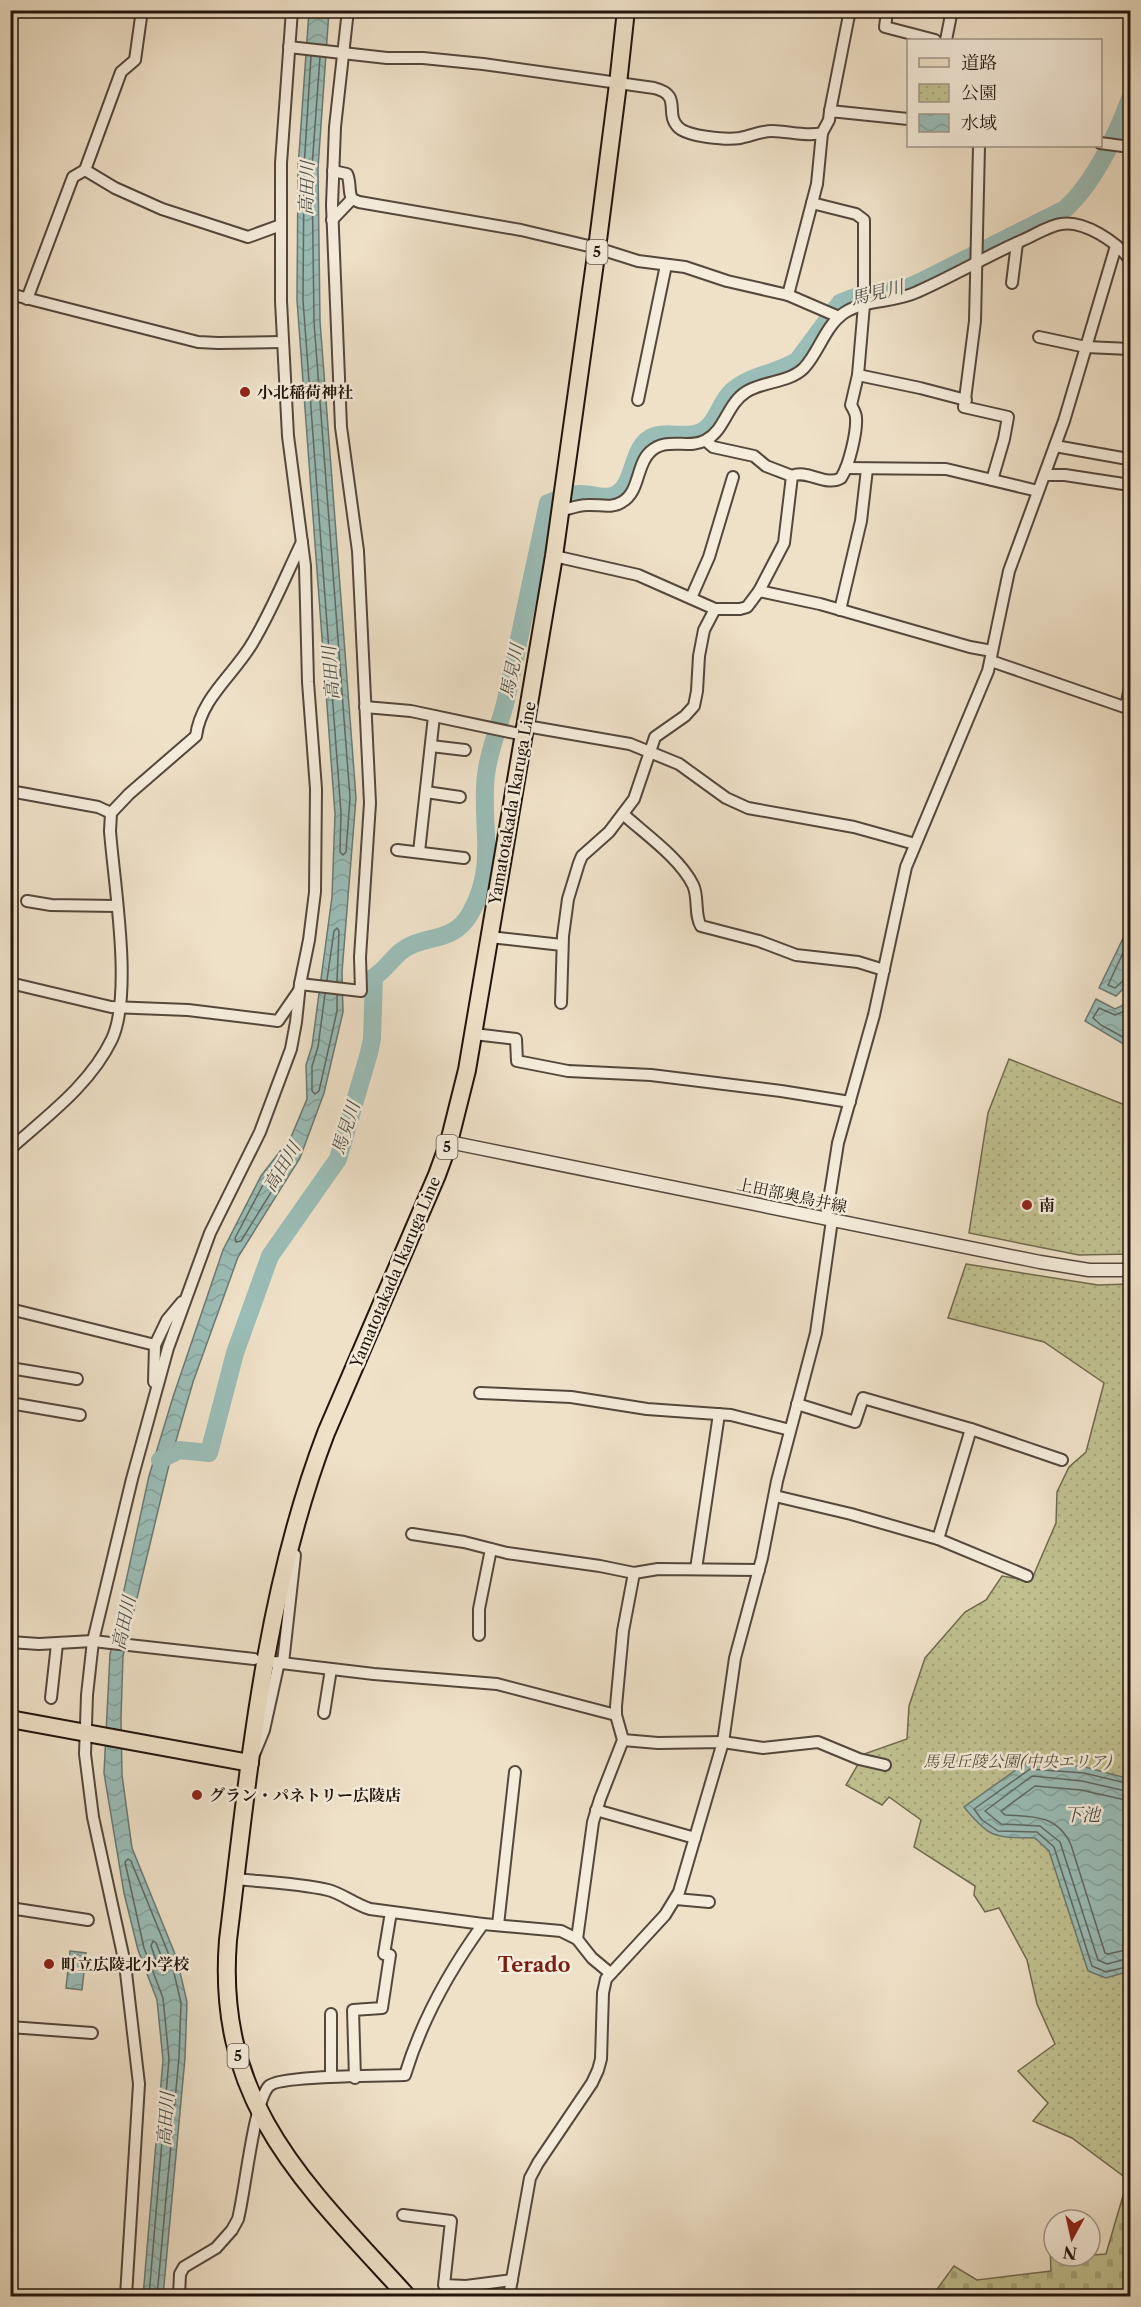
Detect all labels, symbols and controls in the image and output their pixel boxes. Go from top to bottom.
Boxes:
legend [907,39,1102,147]
text: 道路 [961,52,997,74]
text: 公園 [961,82,997,104]
text: 水域 [961,112,997,134]
water label: 高田川 [295,159,319,215]
road number: 5 [586,240,608,264]
water label: 馬見川 [848,275,908,310]
place label: 小北稲荷神社 [257,382,353,402]
marker: 小北稲荷神社 [238,385,252,399]
water label: 馬見川 [496,640,529,700]
water label: 高田川 [318,643,344,701]
street label: Yamatotakada Ikaruga Line [484,700,540,907]
water label: 馬見川 [327,1097,365,1157]
road number: 5 [436,1135,458,1159]
water label: 高田川 [259,1136,306,1196]
street label: Yamatotakada Ikaruga Line [345,1173,444,1372]
street label: 上田部奥鳥井線 [735,1174,849,1216]
place label: 南 [1039,1195,1055,1215]
marker: 南 [1020,1198,1034,1212]
water label: 高田川 [108,1592,141,1652]
park label: 馬見丘陵公園(中央エリア) [923,1751,1113,1771]
place label: グラン・パネトリー広陵店 [209,1785,401,1805]
marker: グラン・パネトリー広陵店 [190,1788,204,1802]
water label: 下池 [1064,1804,1102,1826]
district label: Terado [498,1953,570,1977]
place label: 町立広陵北小学校 [61,1954,190,1974]
marker: 町立広陵北小学校 [42,1957,56,1971]
road number: 5 [228,2044,248,2068]
water label: 高田川 [153,2089,179,2147]
north arrow [1042,2208,1102,2268]
text: N [1062,2242,1078,2264]

